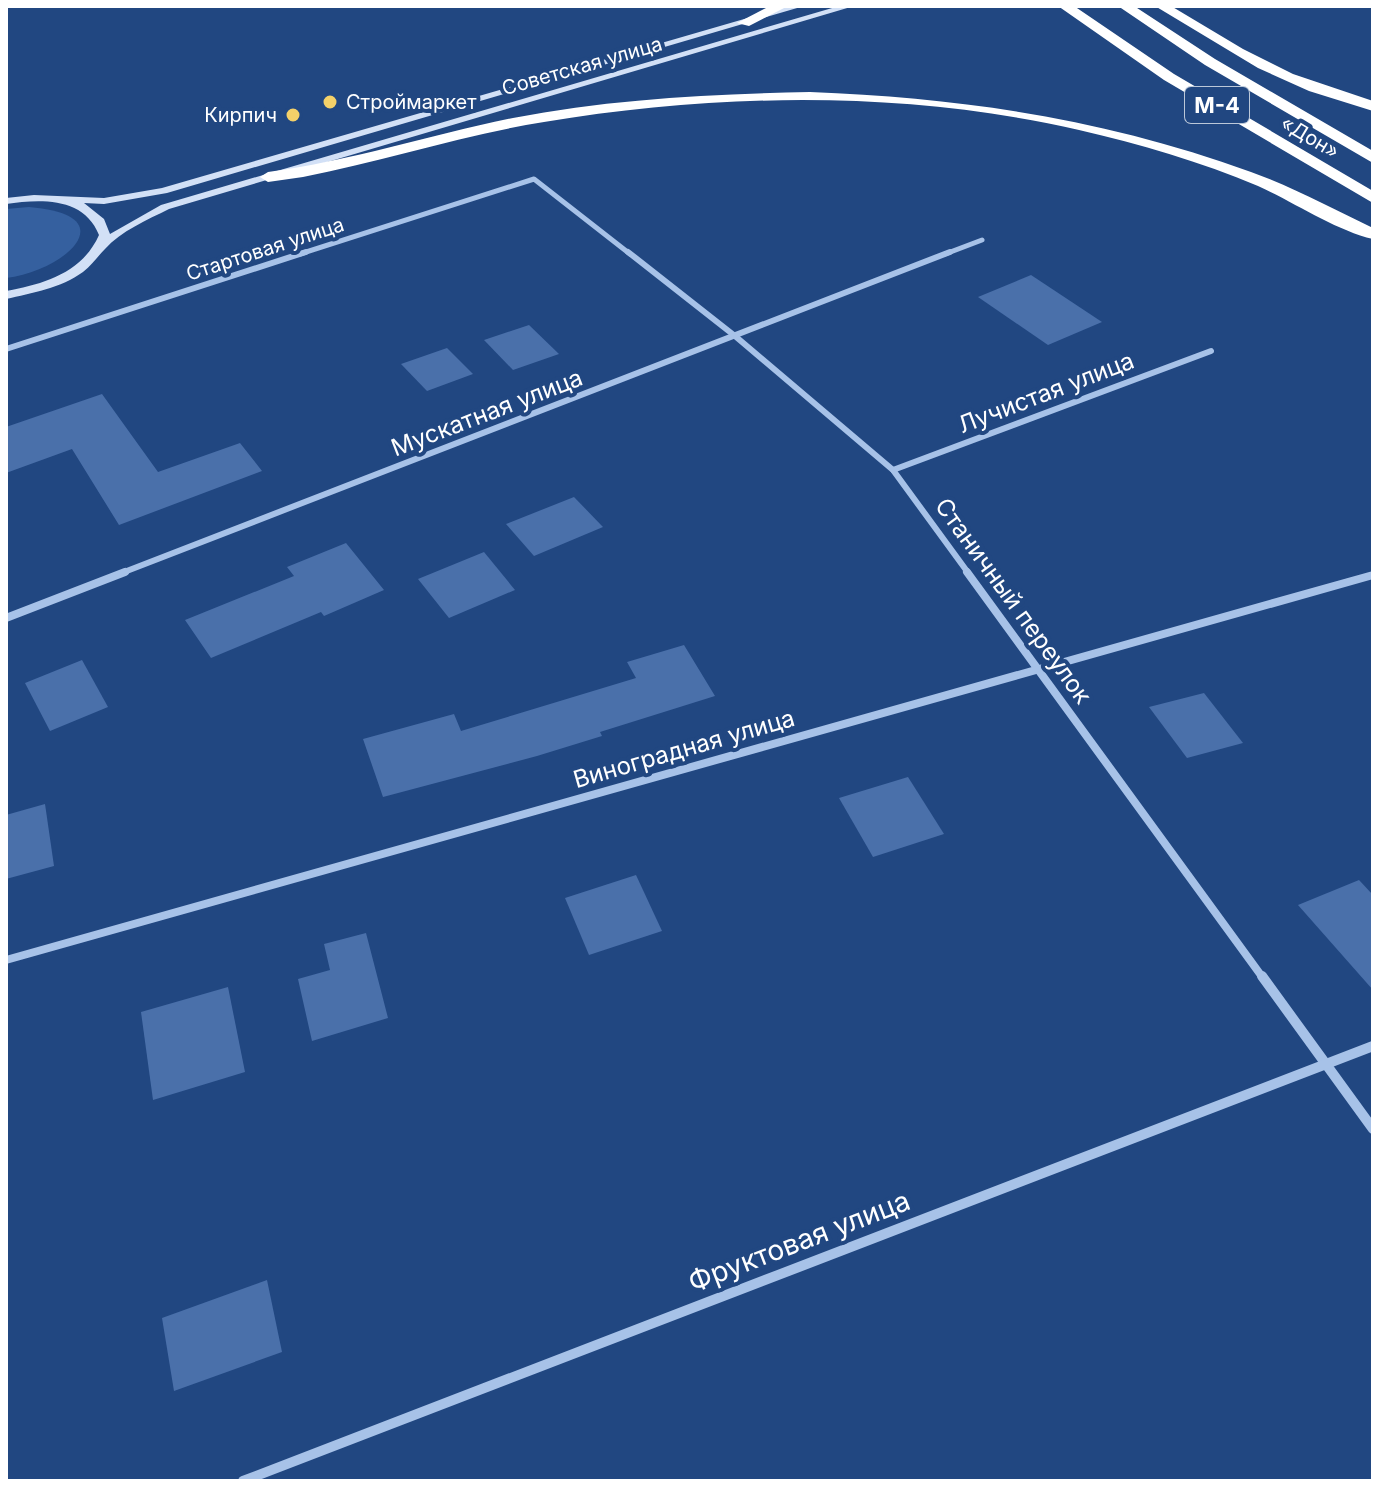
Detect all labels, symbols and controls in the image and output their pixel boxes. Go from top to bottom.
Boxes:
street label: Советская улица [499,32,665,100]
road number: М-4 [1185,87,1249,123]
place label: Строймаркет [346,90,477,114]
marker: Строймаркет [321,93,339,111]
place label: Кирпич [204,103,277,127]
marker: Кирпич [284,106,302,124]
street label: «Дон» [1277,110,1343,164]
street label: Стартовая улица [183,212,347,286]
street label: Лучистая улица [954,346,1138,439]
street label: Мускатная улица [387,363,587,462]
street label: Станичный переулок [929,492,1098,709]
street label: Виноградная улица [570,703,798,794]
street label: Фруктовая улица [683,1183,915,1299]

